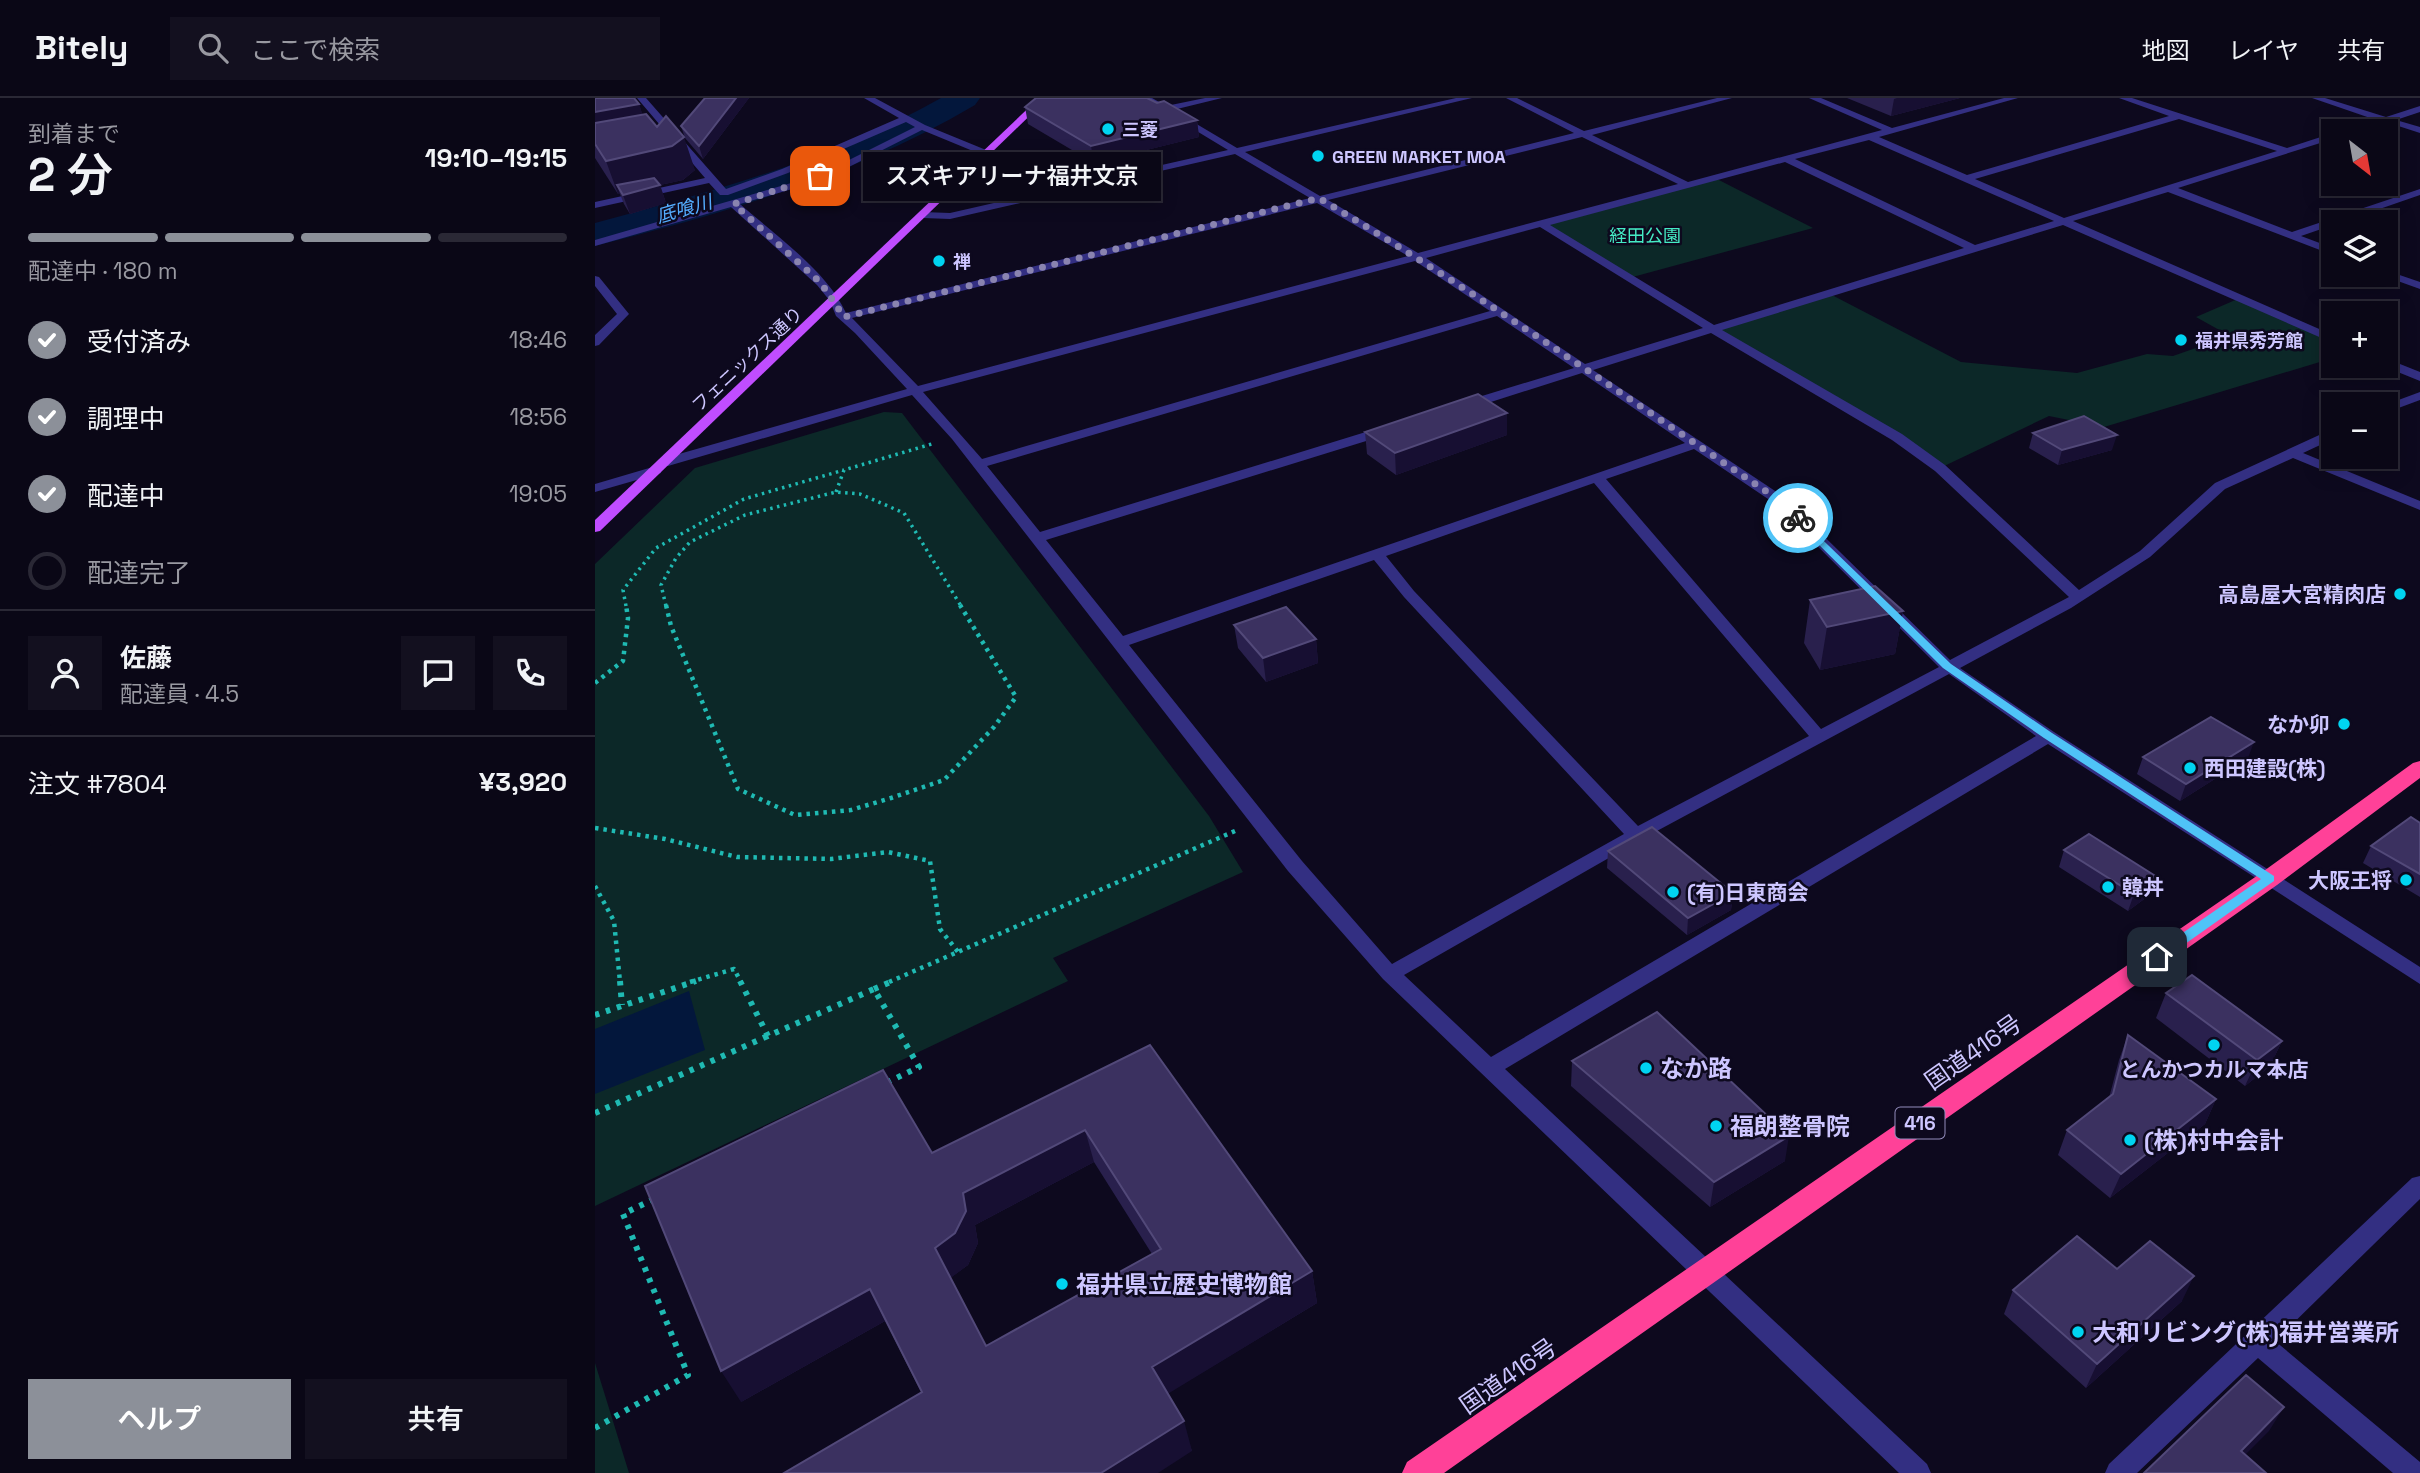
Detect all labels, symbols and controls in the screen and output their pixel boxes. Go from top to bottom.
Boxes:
search box [170,17,660,80]
text: Bitely [35,27,128,69]
icon: search [194,29,232,67]
text: ここで検索 [250,33,380,67]
text: 地図 [2142,35,2190,66]
text: レイヤ [2228,35,2299,66]
text: 共有 [2337,35,2385,66]
place label: 三菱 [1122,118,1158,141]
text: 到着まで [28,119,120,149]
north arrow [2321,119,2397,196]
map controls [2321,119,2398,469]
marker: 三菱 [1100,121,1116,137]
text: 19:10–19:15 [425,141,567,175]
place label: GREEN MARKET MOA [1332,145,1506,168]
text: 2 分 [28,146,113,204]
pin [790,146,850,206]
marker: GREEN MARKET MOA [1310,148,1326,164]
callout: スズキアリーナ福井文京 [862,152,1159,200]
icon: bag [801,157,839,195]
text: スズキアリーナ福井文京 [886,161,1139,191]
water label: 底喰川 [653,189,717,229]
button: layers [2321,210,2398,287]
park label: 経田公園 [1609,224,1681,247]
place label: 禅 [953,250,971,273]
marker: 禅 [931,253,947,269]
text: 配達中 · 180 m [28,256,178,286]
button: + [2321,301,2398,378]
street label: フェニックス通り [687,302,807,416]
icon: check [28,321,66,359]
text: 受付済み [87,325,191,359]
text: 18:46 [509,325,567,355]
place label: 福井県秀芳館 [2195,329,2303,352]
marker: 福井県秀芳館 [2173,332,2189,348]
button: − [2321,392,2398,469]
icon: check [28,398,66,436]
text: 調理中 [87,402,165,436]
text: 18:56 [509,402,567,432]
icon: check [28,475,66,513]
text: 配達中 [87,479,165,513]
text: 19:05 [509,479,567,509]
courier [1763,483,1833,553]
icon: bike [1779,499,1817,537]
text: 配達完了 [87,556,191,590]
place label: 高島屋大宮精肉店 [2218,581,2386,608]
marker: 高島屋大宮精肉店 [2392,586,2408,602]
button: person [28,636,102,710]
button: chat [401,636,475,710]
button: phone [493,636,567,710]
text: 佐藤 [120,641,172,675]
text: 配達員 · 4.5 [120,679,239,709]
place label: なか卯 [2267,711,2330,738]
marker: なか卯 [2336,716,2352,732]
place label: 西田建設(株) [2204,755,2326,782]
marker: 西田建設(株) [2182,760,2198,776]
text: ¥3,920 [479,765,567,799]
text: 注文 #7804 [28,767,167,801]
place label: 大阪王将 [2308,867,2392,894]
marker: 大阪王将 [2398,872,2414,888]
place label: 韓丼 [2122,874,2164,901]
place label: (有)日東商会 [1687,879,1809,906]
marker: 韓丼 [2100,879,2116,895]
marker: (有)日東商会 [1665,884,1681,900]
pin [2127,927,2187,987]
icon: home [2138,938,2176,976]
street label: 国道416号 [1919,1007,2027,1097]
marker: とんかつカルマ本店 [2206,1037,2222,1053]
place label: なか路 [1660,1053,1732,1084]
place label: とんかつカルマ本店 [2120,1056,2309,1083]
marker: なか路 [1638,1060,1654,1076]
road number: 416 [1895,1107,1945,1138]
place label: 福朗整骨院 [1730,1111,1850,1142]
marker: 福朗整骨院 [1708,1118,1724,1134]
place label: (株)村中会計 [2144,1125,2283,1156]
marker: (株)村中会計 [2122,1132,2138,1148]
place label: 福井県立歴史博物館 [1076,1269,1292,1300]
marker: 福井県立歴史博物館 [1054,1276,1070,1292]
place label: 大和リビング(株)福井営業所 [2092,1317,2399,1348]
marker: 大和リビング(株)福井営業所 [2070,1324,2086,1340]
street label: 国道416号 [1454,1331,1562,1421]
button: ヘルプ [28,1379,291,1459]
button: 共有 [305,1379,567,1459]

